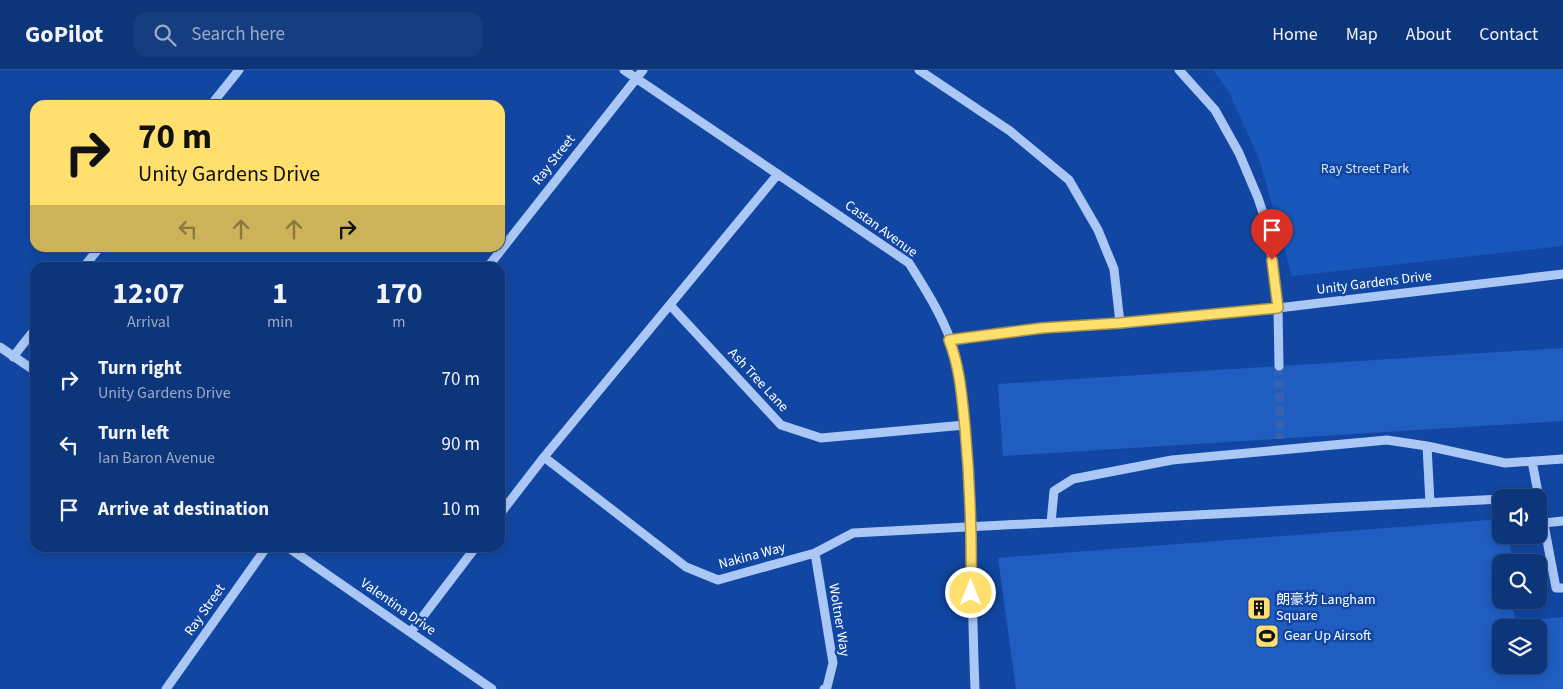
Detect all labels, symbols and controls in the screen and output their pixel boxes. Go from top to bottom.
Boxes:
search box [133,12,483,57]
text: GoPilot [25,17,103,52]
icon: search [151,21,179,49]
text: Search here [191,21,285,48]
text: Home [1272,22,1318,47]
text: Map [1346,22,1378,47]
text: About [1406,22,1451,47]
text: Contact [1479,22,1538,47]
text: 70 m [138,112,212,162]
icon: right [55,120,120,185]
street label: Ray Street [528,130,580,190]
text: Unity Gardens Drive [138,158,320,190]
park label: Ray Street Park [1321,159,1409,179]
street label: Castan Avenue [840,196,922,262]
pin [1251,209,1293,260]
icon: left [174,215,202,243]
icon: ahead [227,215,255,243]
icon: ahead [280,215,308,243]
icon: right [333,215,361,243]
icon: arrive [1258,216,1286,244]
street label: Unity Gardens Drive [1315,266,1433,300]
text: 12:07 [112,272,185,315]
text: 1 [272,272,288,315]
text: 170 [375,272,423,315]
text: Arrival [127,311,170,333]
text: min [267,311,293,333]
text: m [392,311,406,333]
street label: Ash Tree Lane [723,344,793,416]
text: Turn right [98,355,182,382]
icon: right [55,366,83,394]
text: 70 m [442,366,480,393]
text: Unity Gardens Drive [98,382,231,404]
text: Turn left [98,420,169,447]
icon: left [55,431,83,459]
text: 90 m [442,431,480,458]
text: Ian Baron Avenue [98,447,215,469]
map controls [1492,489,1547,674]
button: sound [1492,489,1547,544]
icon: arrive [55,496,83,524]
text: Arrive at destination [98,496,269,523]
text: 10 m [442,496,480,523]
street label: Nakina Way [716,537,788,575]
button: search [1492,554,1547,609]
position arrow [944,566,996,618]
street label: Valentina Drive [356,574,440,641]
street label: Ray Street [180,580,230,640]
street label: Woltner Way [823,582,855,658]
place label: 朗豪坊 Langham Square [1276,590,1376,626]
building icon: 朗豪坊 Langham Square [1246,595,1272,621]
button: layers [1492,619,1547,674]
sports icon: Gear Up Airsoft [1254,623,1280,649]
place label: Gear Up Airsoft [1284,626,1372,646]

